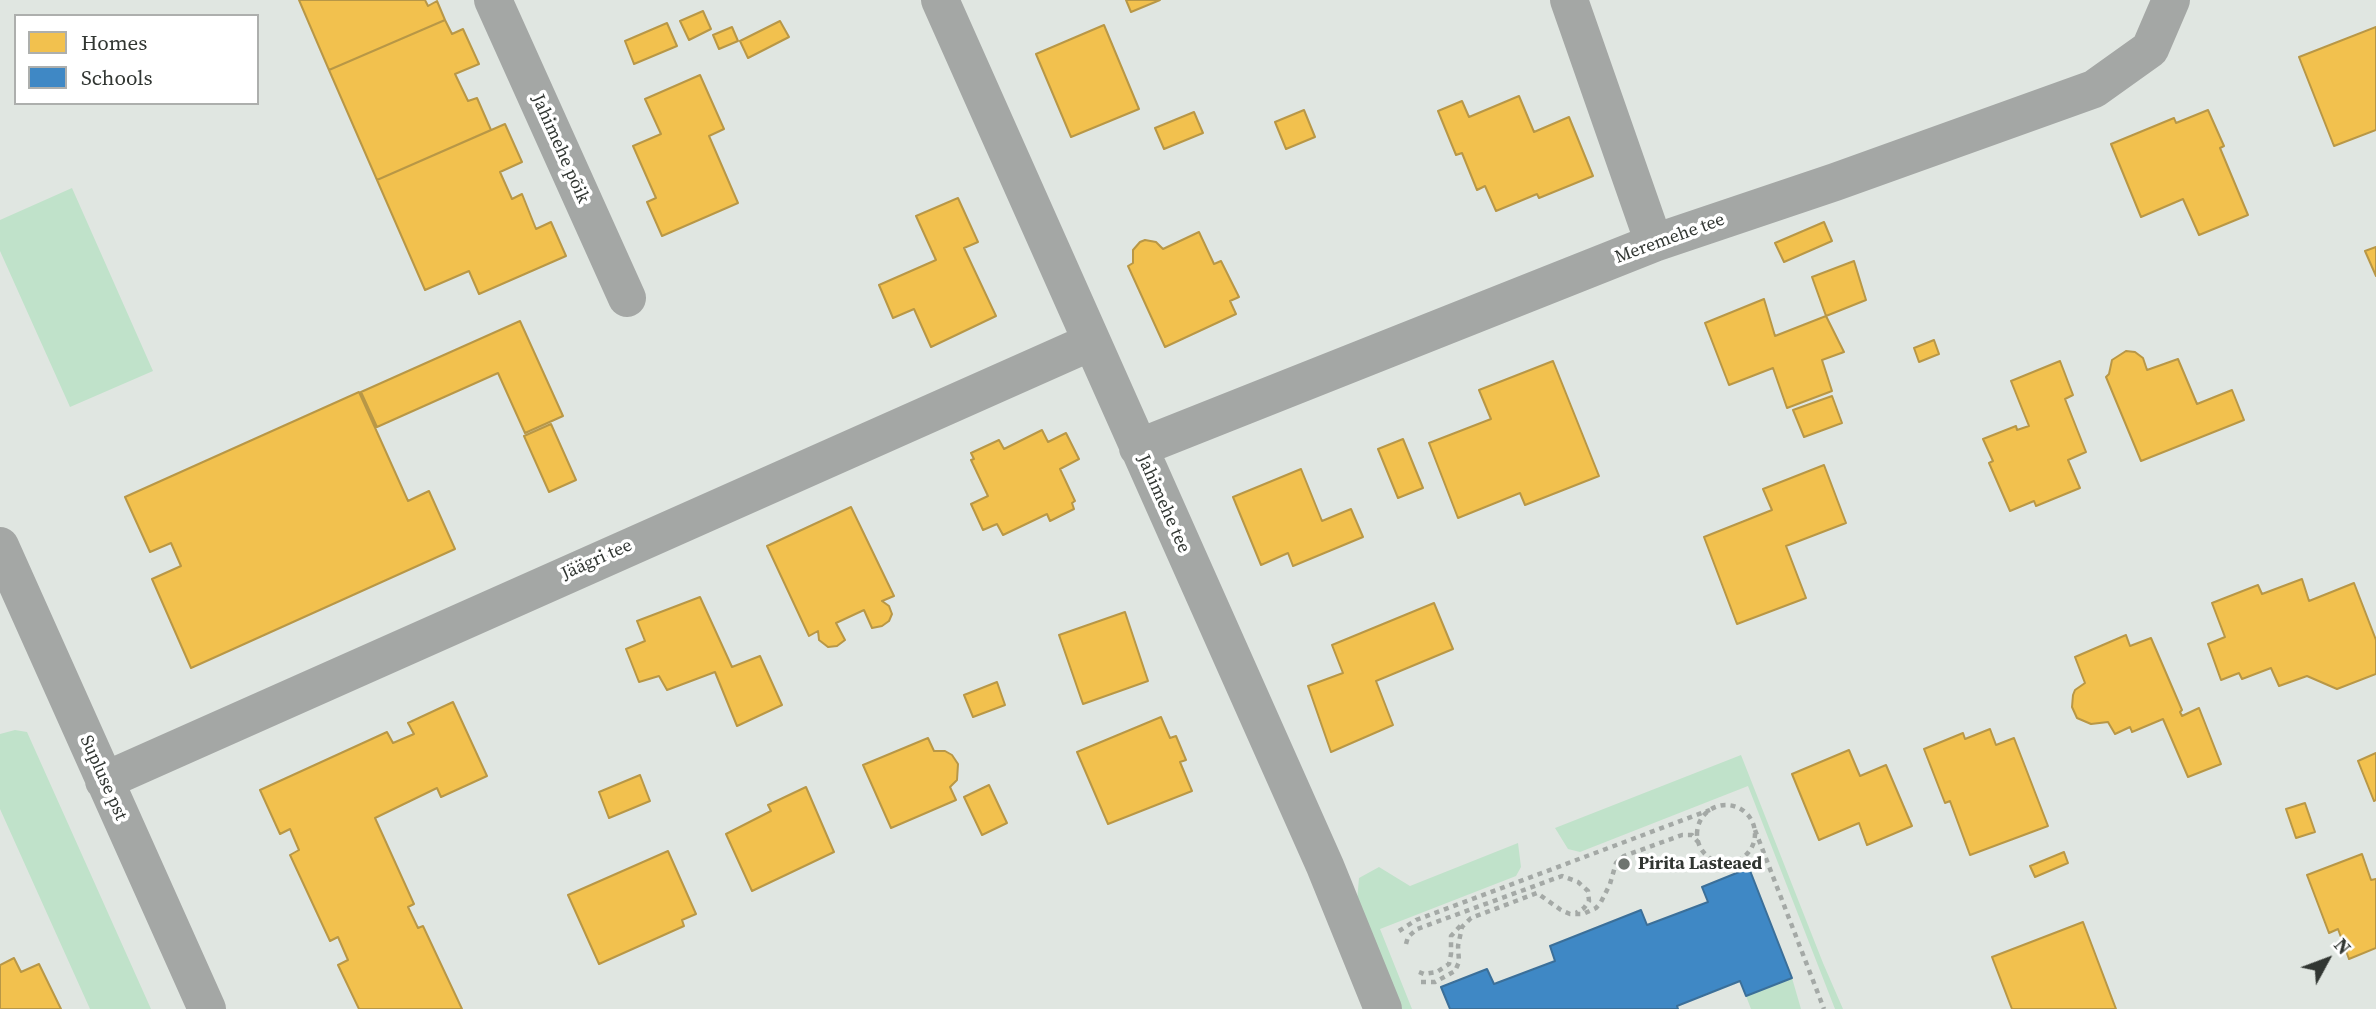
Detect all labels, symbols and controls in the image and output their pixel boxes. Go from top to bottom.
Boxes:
legend [14,14,259,105]
text: Homes [81,28,147,57]
text: Schools [81,63,153,92]
street label: Jahimehe põik [526,91,594,207]
street label: Meremehe tee [1612,209,1728,269]
street label: Jahimehe tee [1132,452,1194,556]
street label: Jäägri tee [558,535,636,585]
street label: Supluse pst [75,732,131,824]
place label: Pirita Lasteaed [1638,853,1762,875]
marker: Pirita Lasteaed [1616,856,1632,872]
north arrow [2292,925,2362,995]
text: N [2328,932,2357,960]

